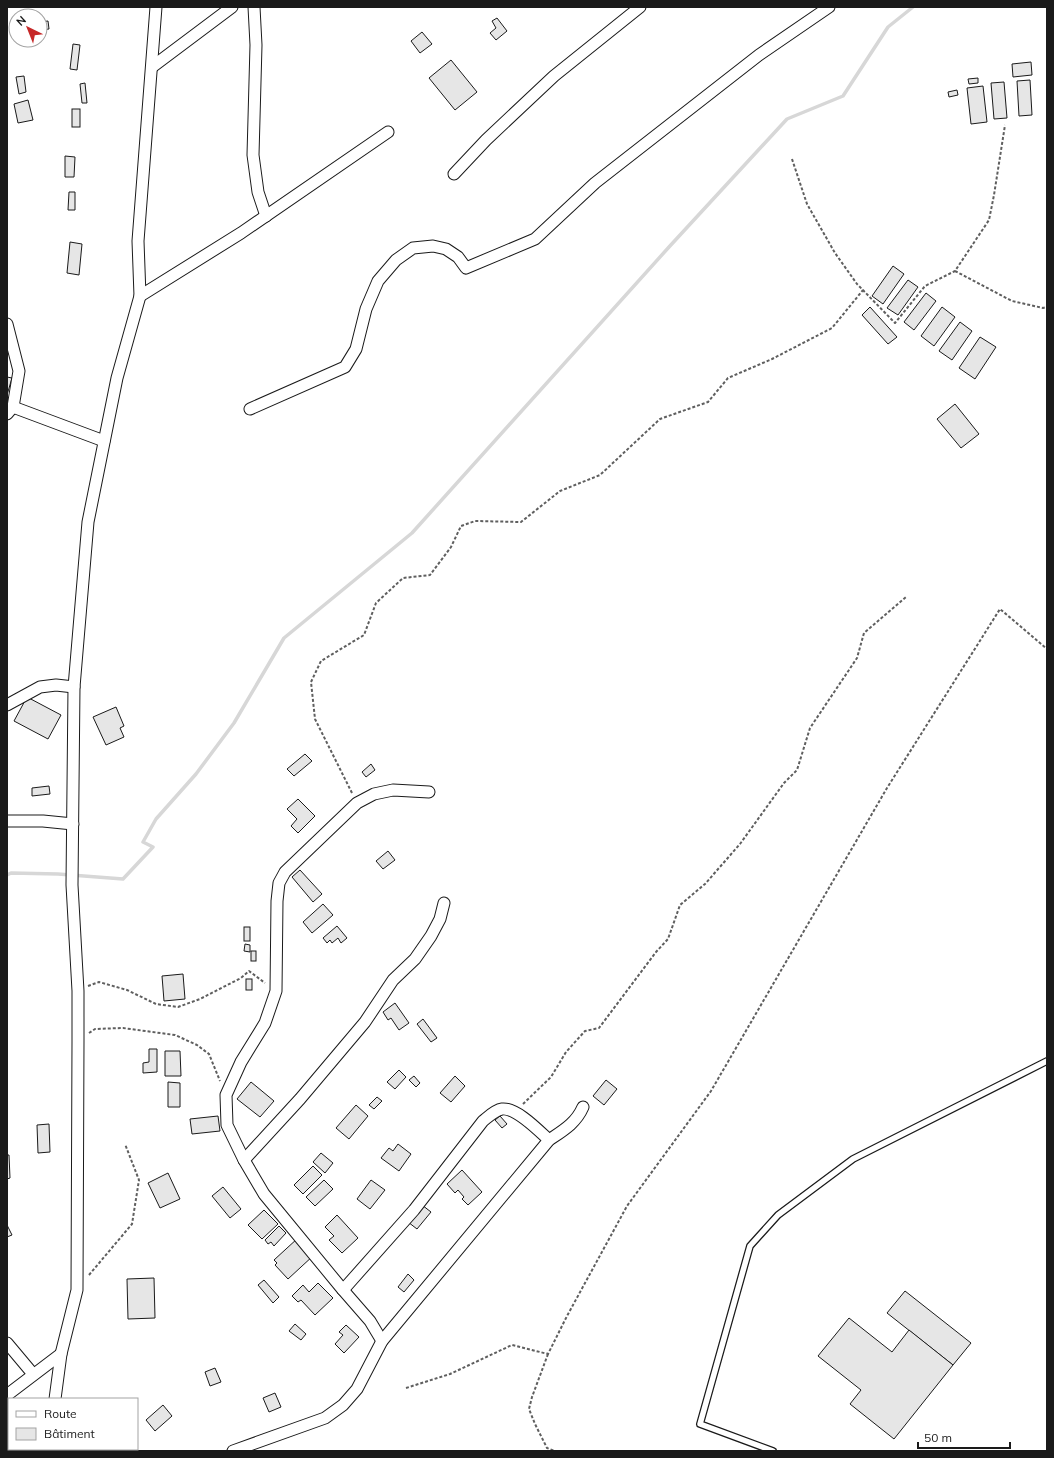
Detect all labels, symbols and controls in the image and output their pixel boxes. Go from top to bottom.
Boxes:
north arrow [8,8,48,48]
text: N [13,13,29,29]
legend [8,1398,138,1450]
text: Route [44,1406,77,1421]
scale bar [918,1424,1010,1450]
text: Bâtiment [44,1426,95,1441]
text: 50 m [924,1430,952,1445]

